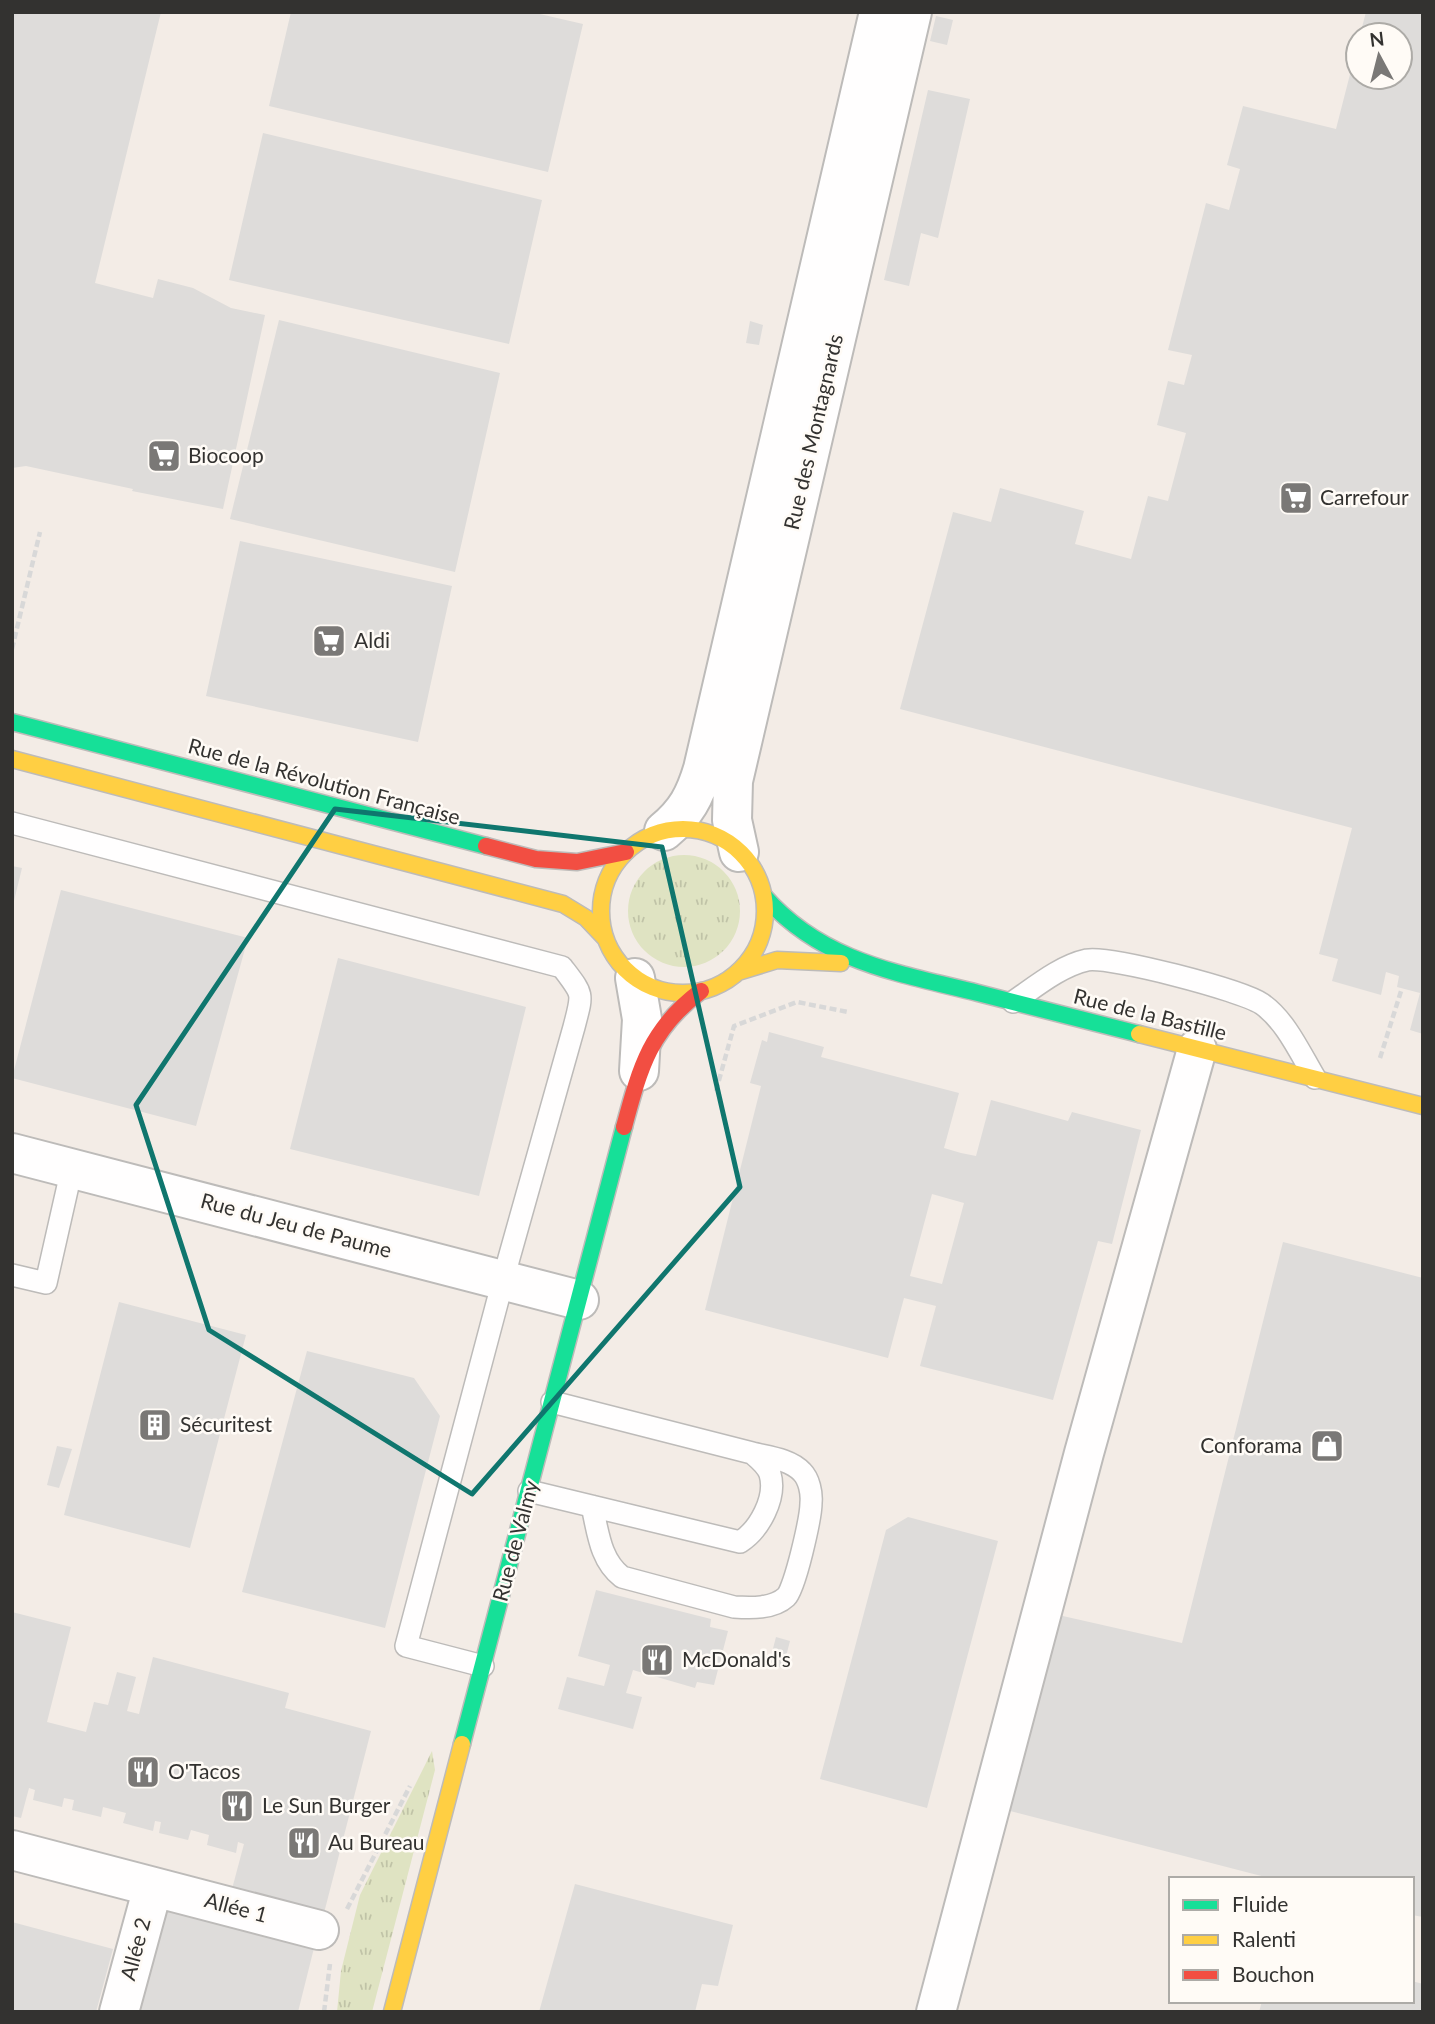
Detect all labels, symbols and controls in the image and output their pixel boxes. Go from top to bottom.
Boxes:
north arrow [1344,21,1414,91]
text: N [1368,26,1386,51]
street label: Rue des Montagnards [778,331,847,532]
supermarket icon: Biocoop [145,437,183,475]
place label: Biocoop [188,442,264,467]
supermarket icon: Carrefour [1277,479,1315,517]
place label: Carrefour [1320,484,1409,509]
supermarket icon: Aldi [310,622,348,660]
place label: Aldi [354,627,390,652]
street label: Rue de la Révolution Française [186,732,463,829]
street label: Rue de la Bastille [1071,982,1229,1045]
street label: Rue du Jeu de Paume [198,1187,395,1262]
building icon: Sécuritest [136,1406,174,1444]
place label: Sécuritest [180,1411,272,1436]
shop icon: Conforama [1308,1427,1346,1465]
place label: Conforama [1200,1432,1302,1457]
street label: Rue de Valmy [486,1477,543,1604]
restaurant icon: McDonald's [638,1641,676,1679]
place label: McDonald's [682,1646,791,1671]
restaurant icon: O'Tacos [124,1753,162,1791]
place label: O'Tacos [168,1758,240,1783]
restaurant icon: Le Sun Burger [218,1787,256,1825]
place label: Le Sun Burger [262,1792,391,1817]
restaurant icon: Au Bureau [285,1824,323,1862]
place label: Au Bureau [328,1829,425,1854]
legend [1169,1877,1414,2003]
street label: Allée 1 [202,1886,270,1927]
text: Fluide [1232,1891,1288,1916]
street label: Allée 2 [114,1915,155,1983]
text: Ralenti [1232,1926,1296,1951]
text: Bouchon [1232,1961,1314,1986]

